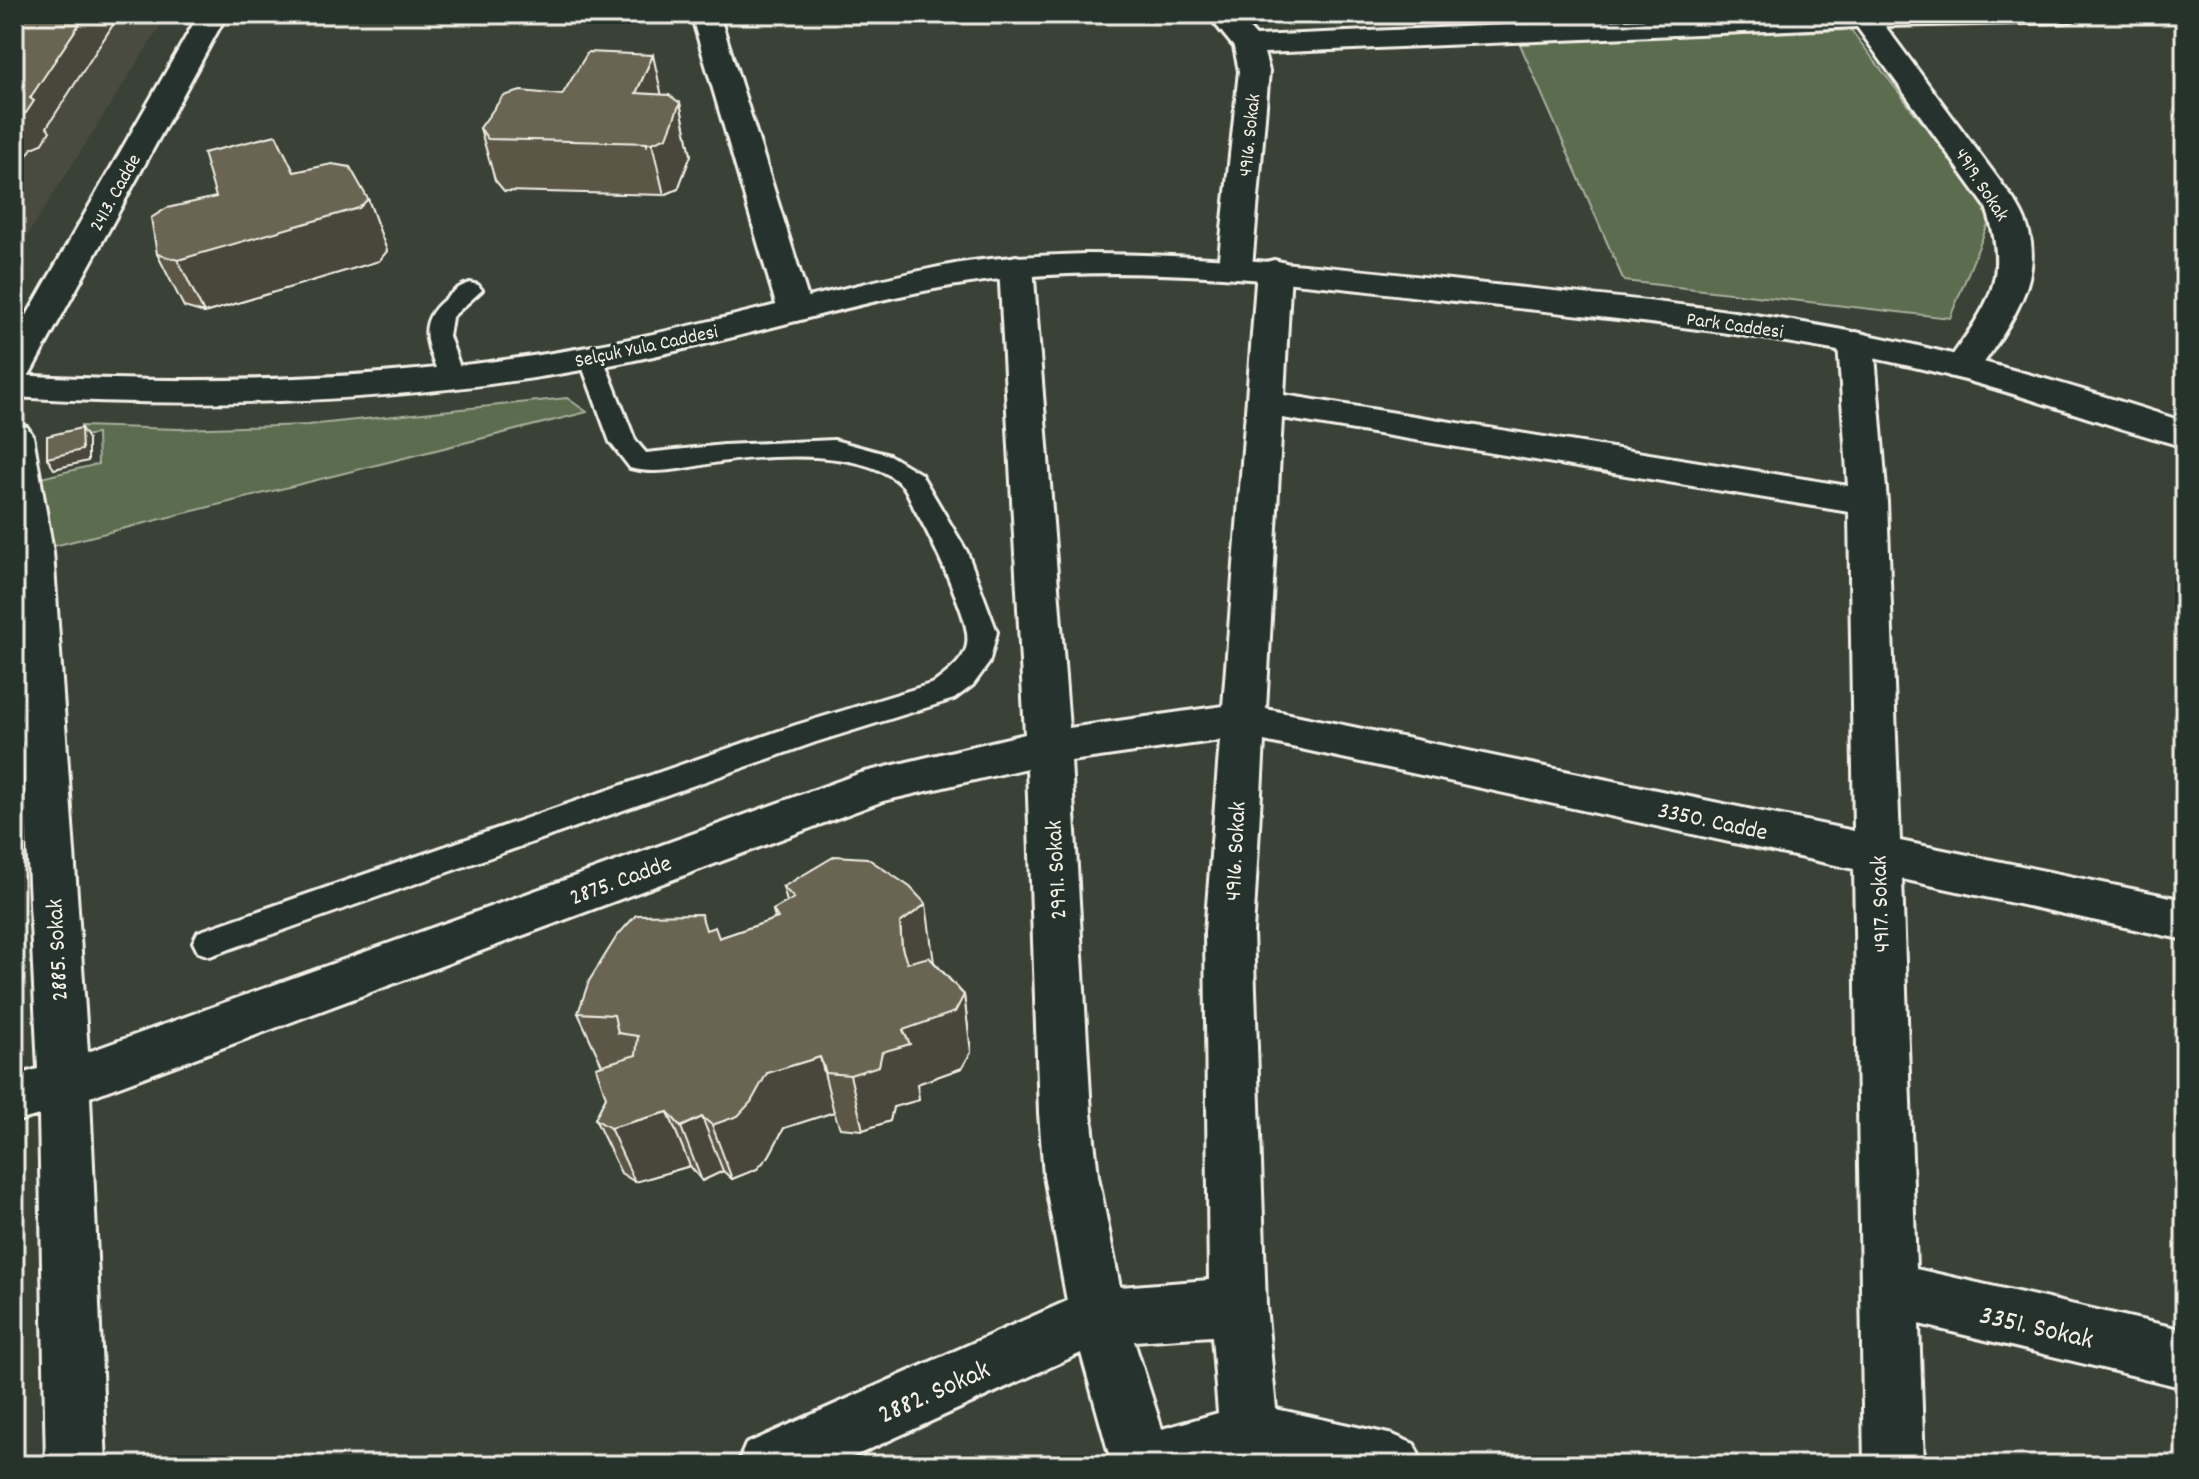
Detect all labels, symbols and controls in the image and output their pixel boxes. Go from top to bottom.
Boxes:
street label: 4916. Sokak [1233,93,1269,178]
street label: 4919. Sokak [1946,143,2015,228]
street label: 2413. Cadde [84,149,150,237]
street label: Park Caddesi [1684,306,1785,348]
street label: Selçuk Yula Caddesi [573,319,721,377]
street label: 3350. Cadde [1654,795,1770,851]
street label: 4916. Sokak [1217,801,1257,902]
street label: 2991. Sokak [1038,819,1078,920]
street label: 2875. Cadde [565,848,677,916]
street label: 4917. Sokak [1863,855,1901,953]
street label: 2885. Sokak [39,898,79,1002]
street label: 3351. Sokak [1975,1297,2097,1362]
street label: 2882. Sokak [873,1352,997,1437]

